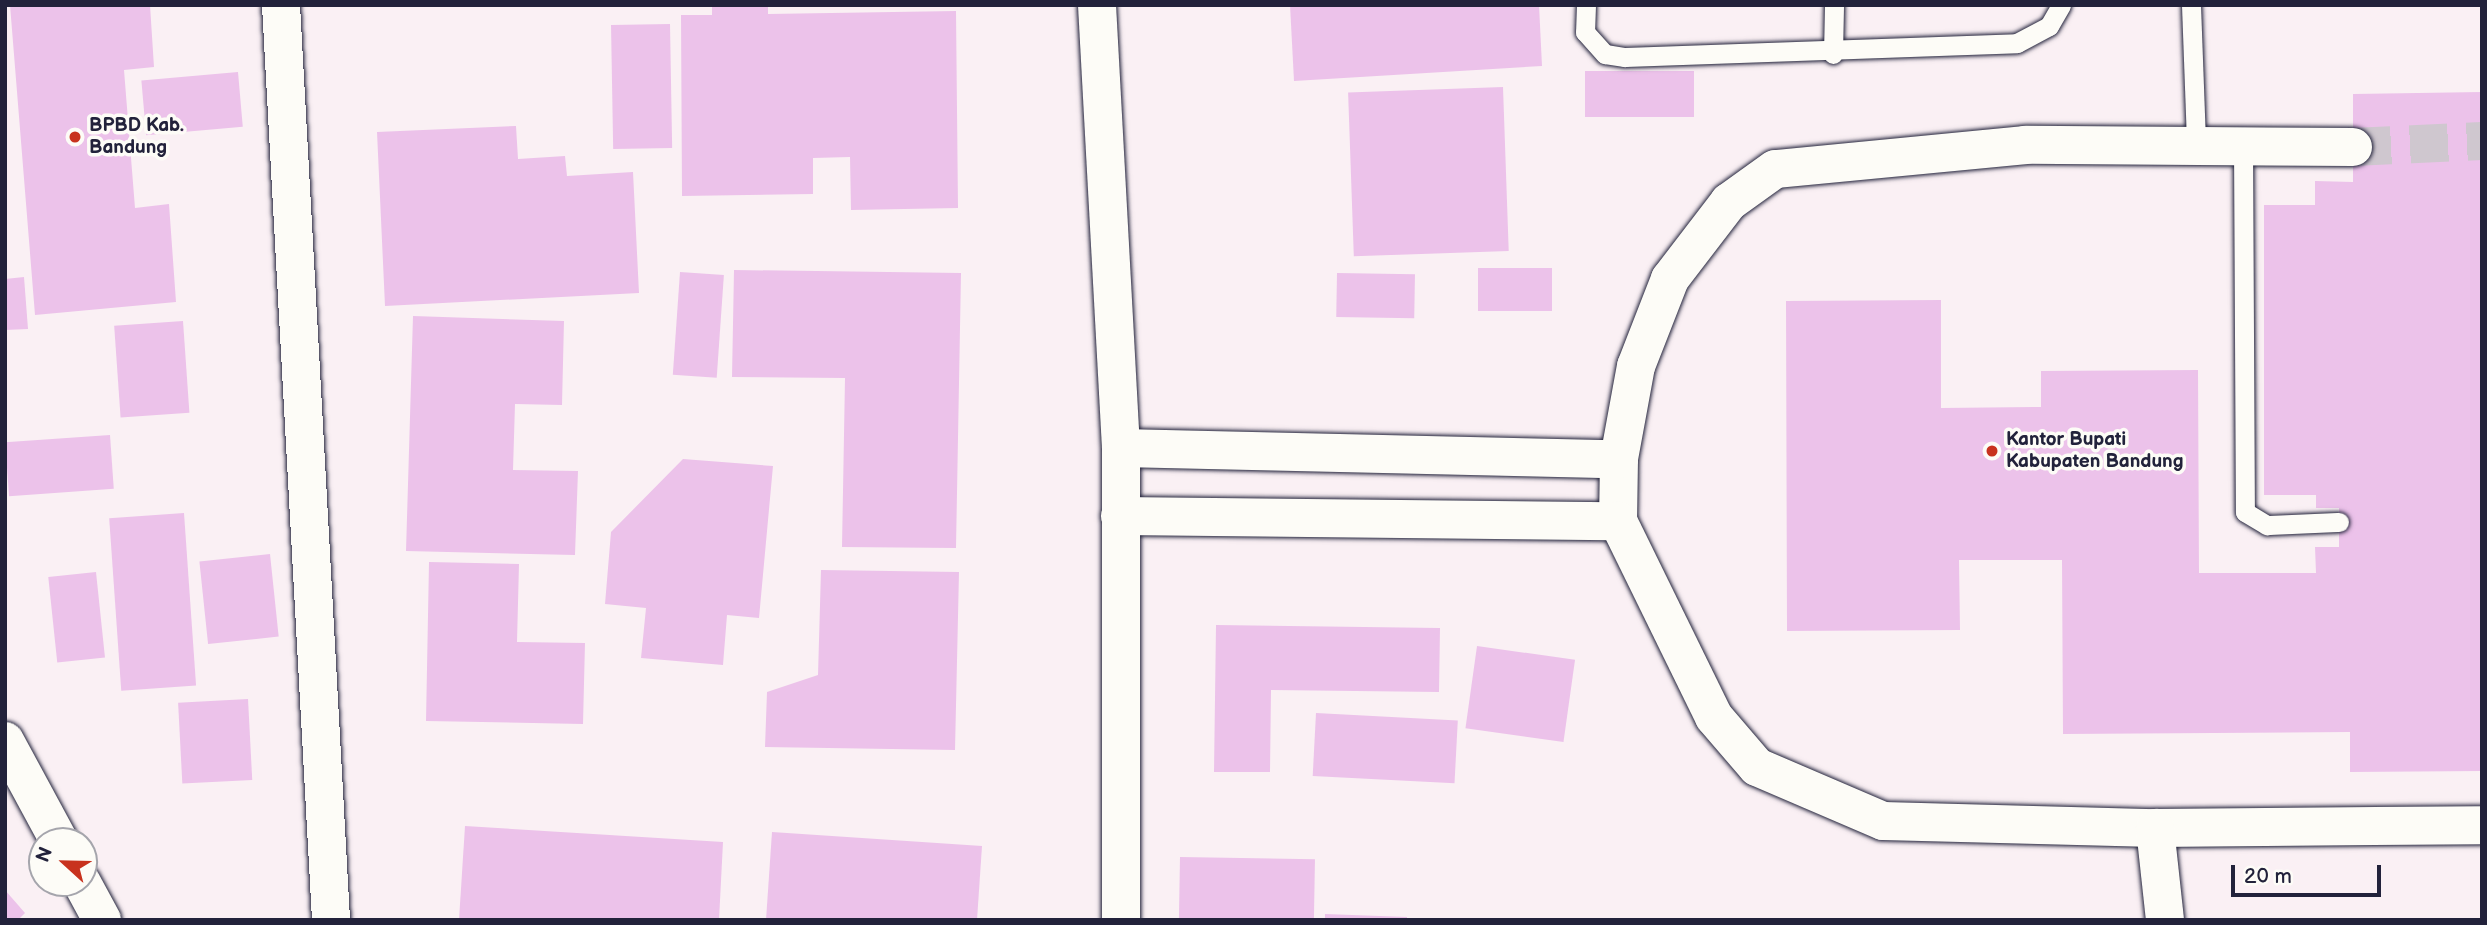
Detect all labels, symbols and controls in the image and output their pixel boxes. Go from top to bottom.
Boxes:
place label: BPBD Kab. Bandung [89,115,184,159]
marker: BPBD Kab. Bandung [67,129,83,145]
place label: Kantor Bupati Kabupaten Bandung [2006,429,2183,473]
marker: Kantor Bupati Kabupaten Bandung [1984,443,2000,459]
north arrow [28,827,98,897]
text: N [32,844,58,866]
scale bar [2235,852,2386,896]
text: 20 m [2244,864,2292,889]

